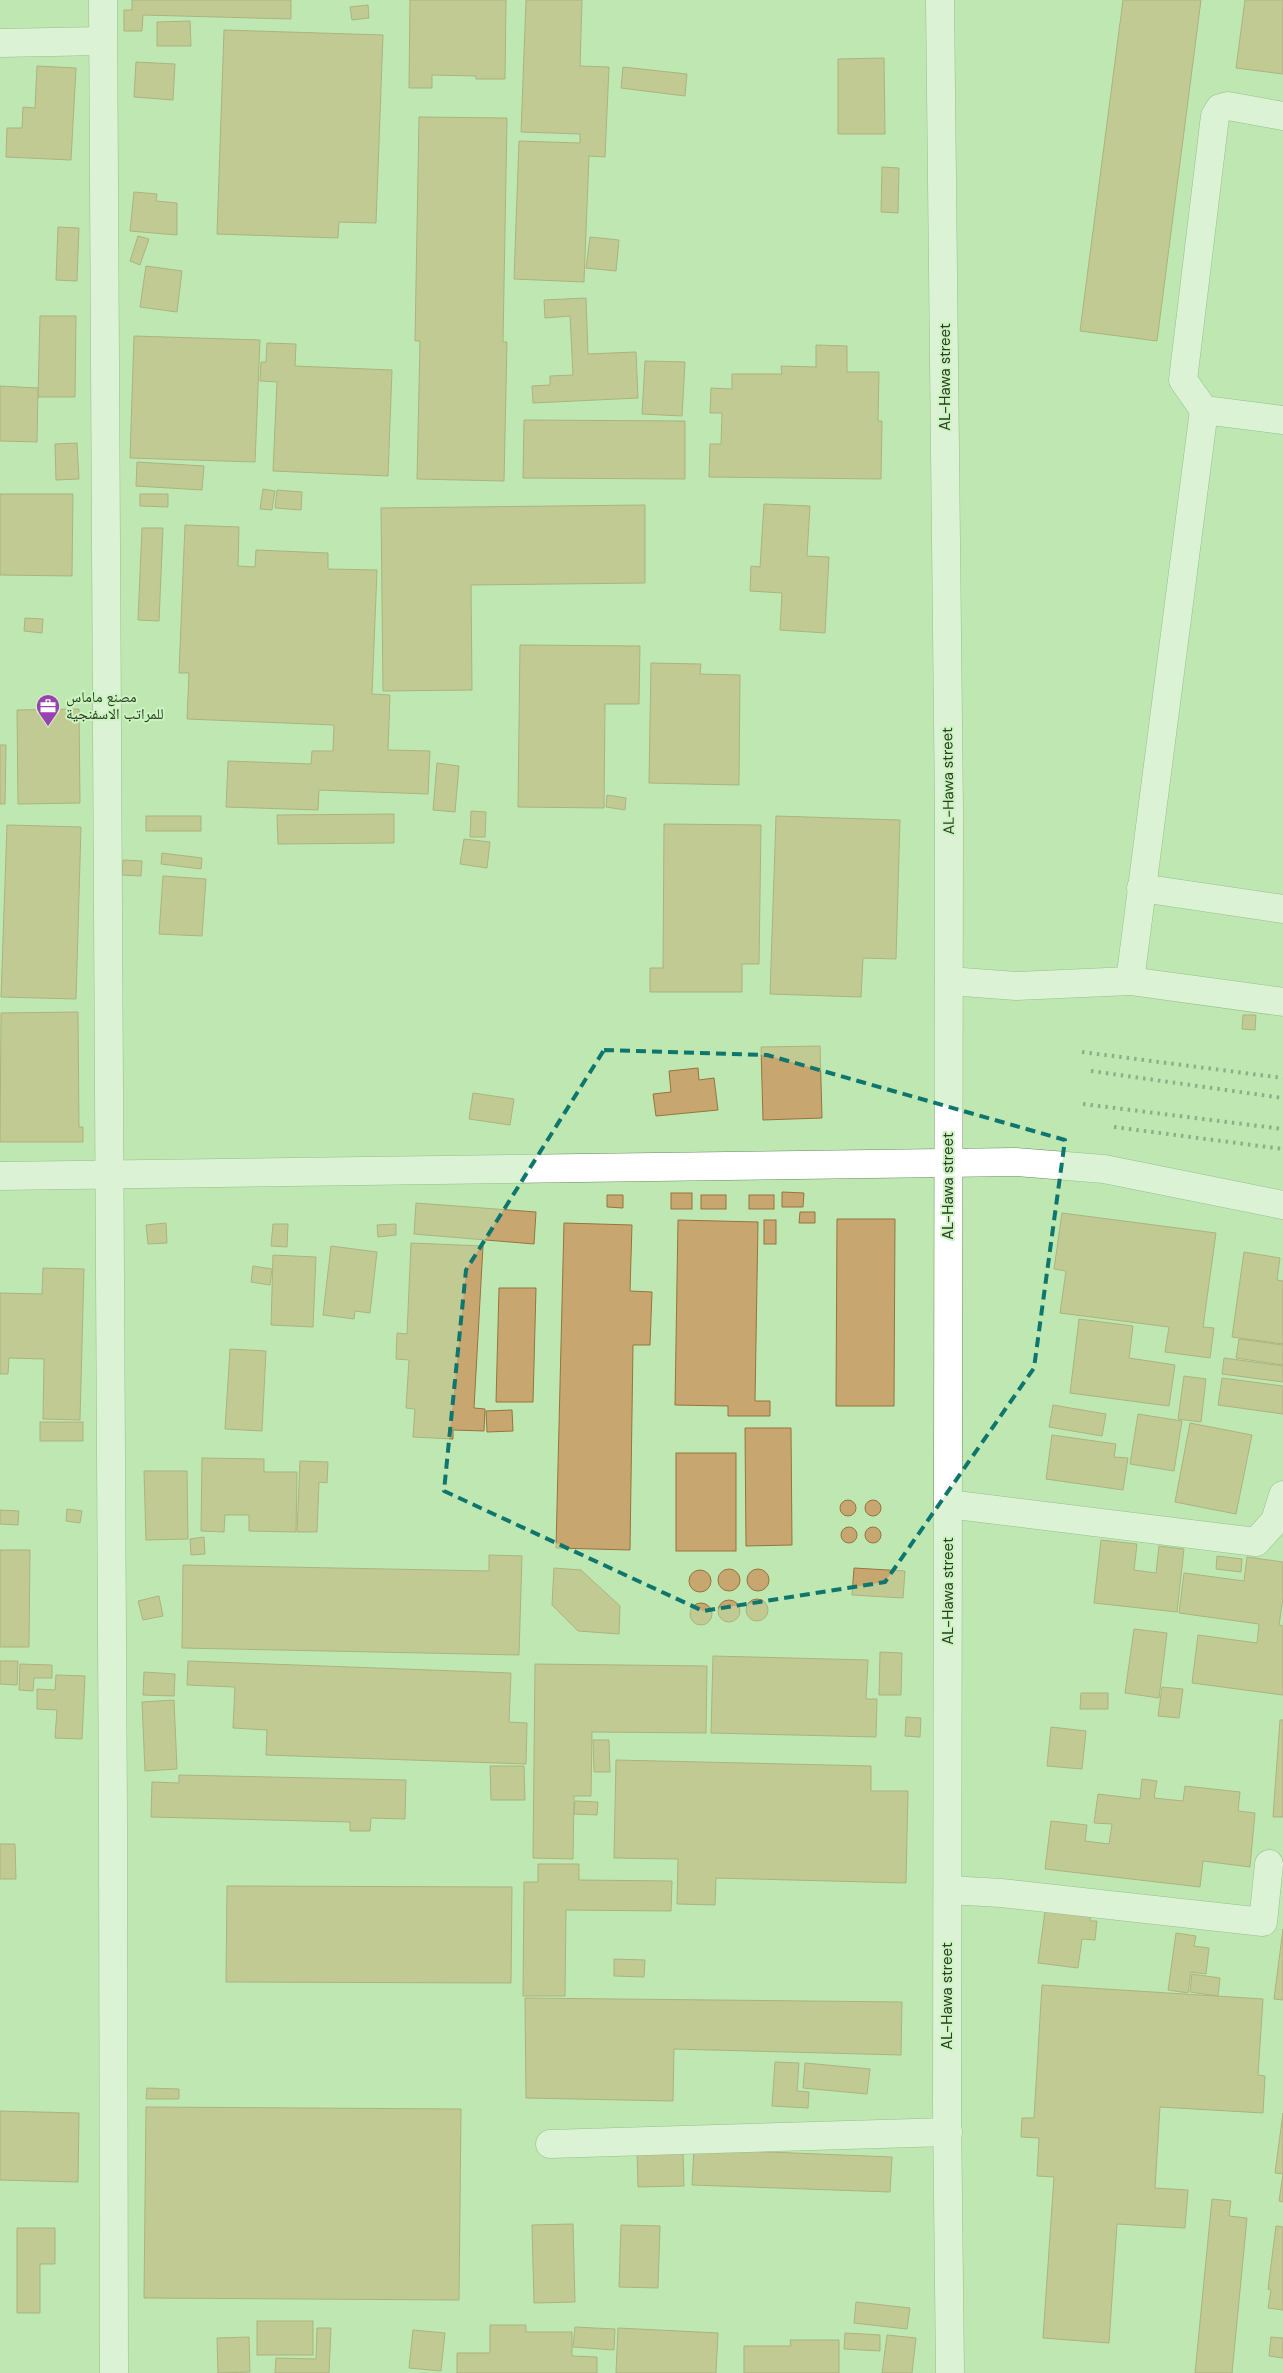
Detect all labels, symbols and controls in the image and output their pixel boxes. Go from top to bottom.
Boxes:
street label: AL-Hawa street [935,323,955,431]
place label: مصنع ماماس للمراتب الاسفنجية [66,687,164,724]
office icon: مصنع ماماس للمراتب الاسفنجية [35,693,61,727]
street label: AL-Hawa street [937,727,959,835]
street label: AL-Hawa street [938,1132,958,1240]
street label: AL-Hawa street [938,1537,958,1645]
street label: AL-Hawa street [937,1942,957,2050]

